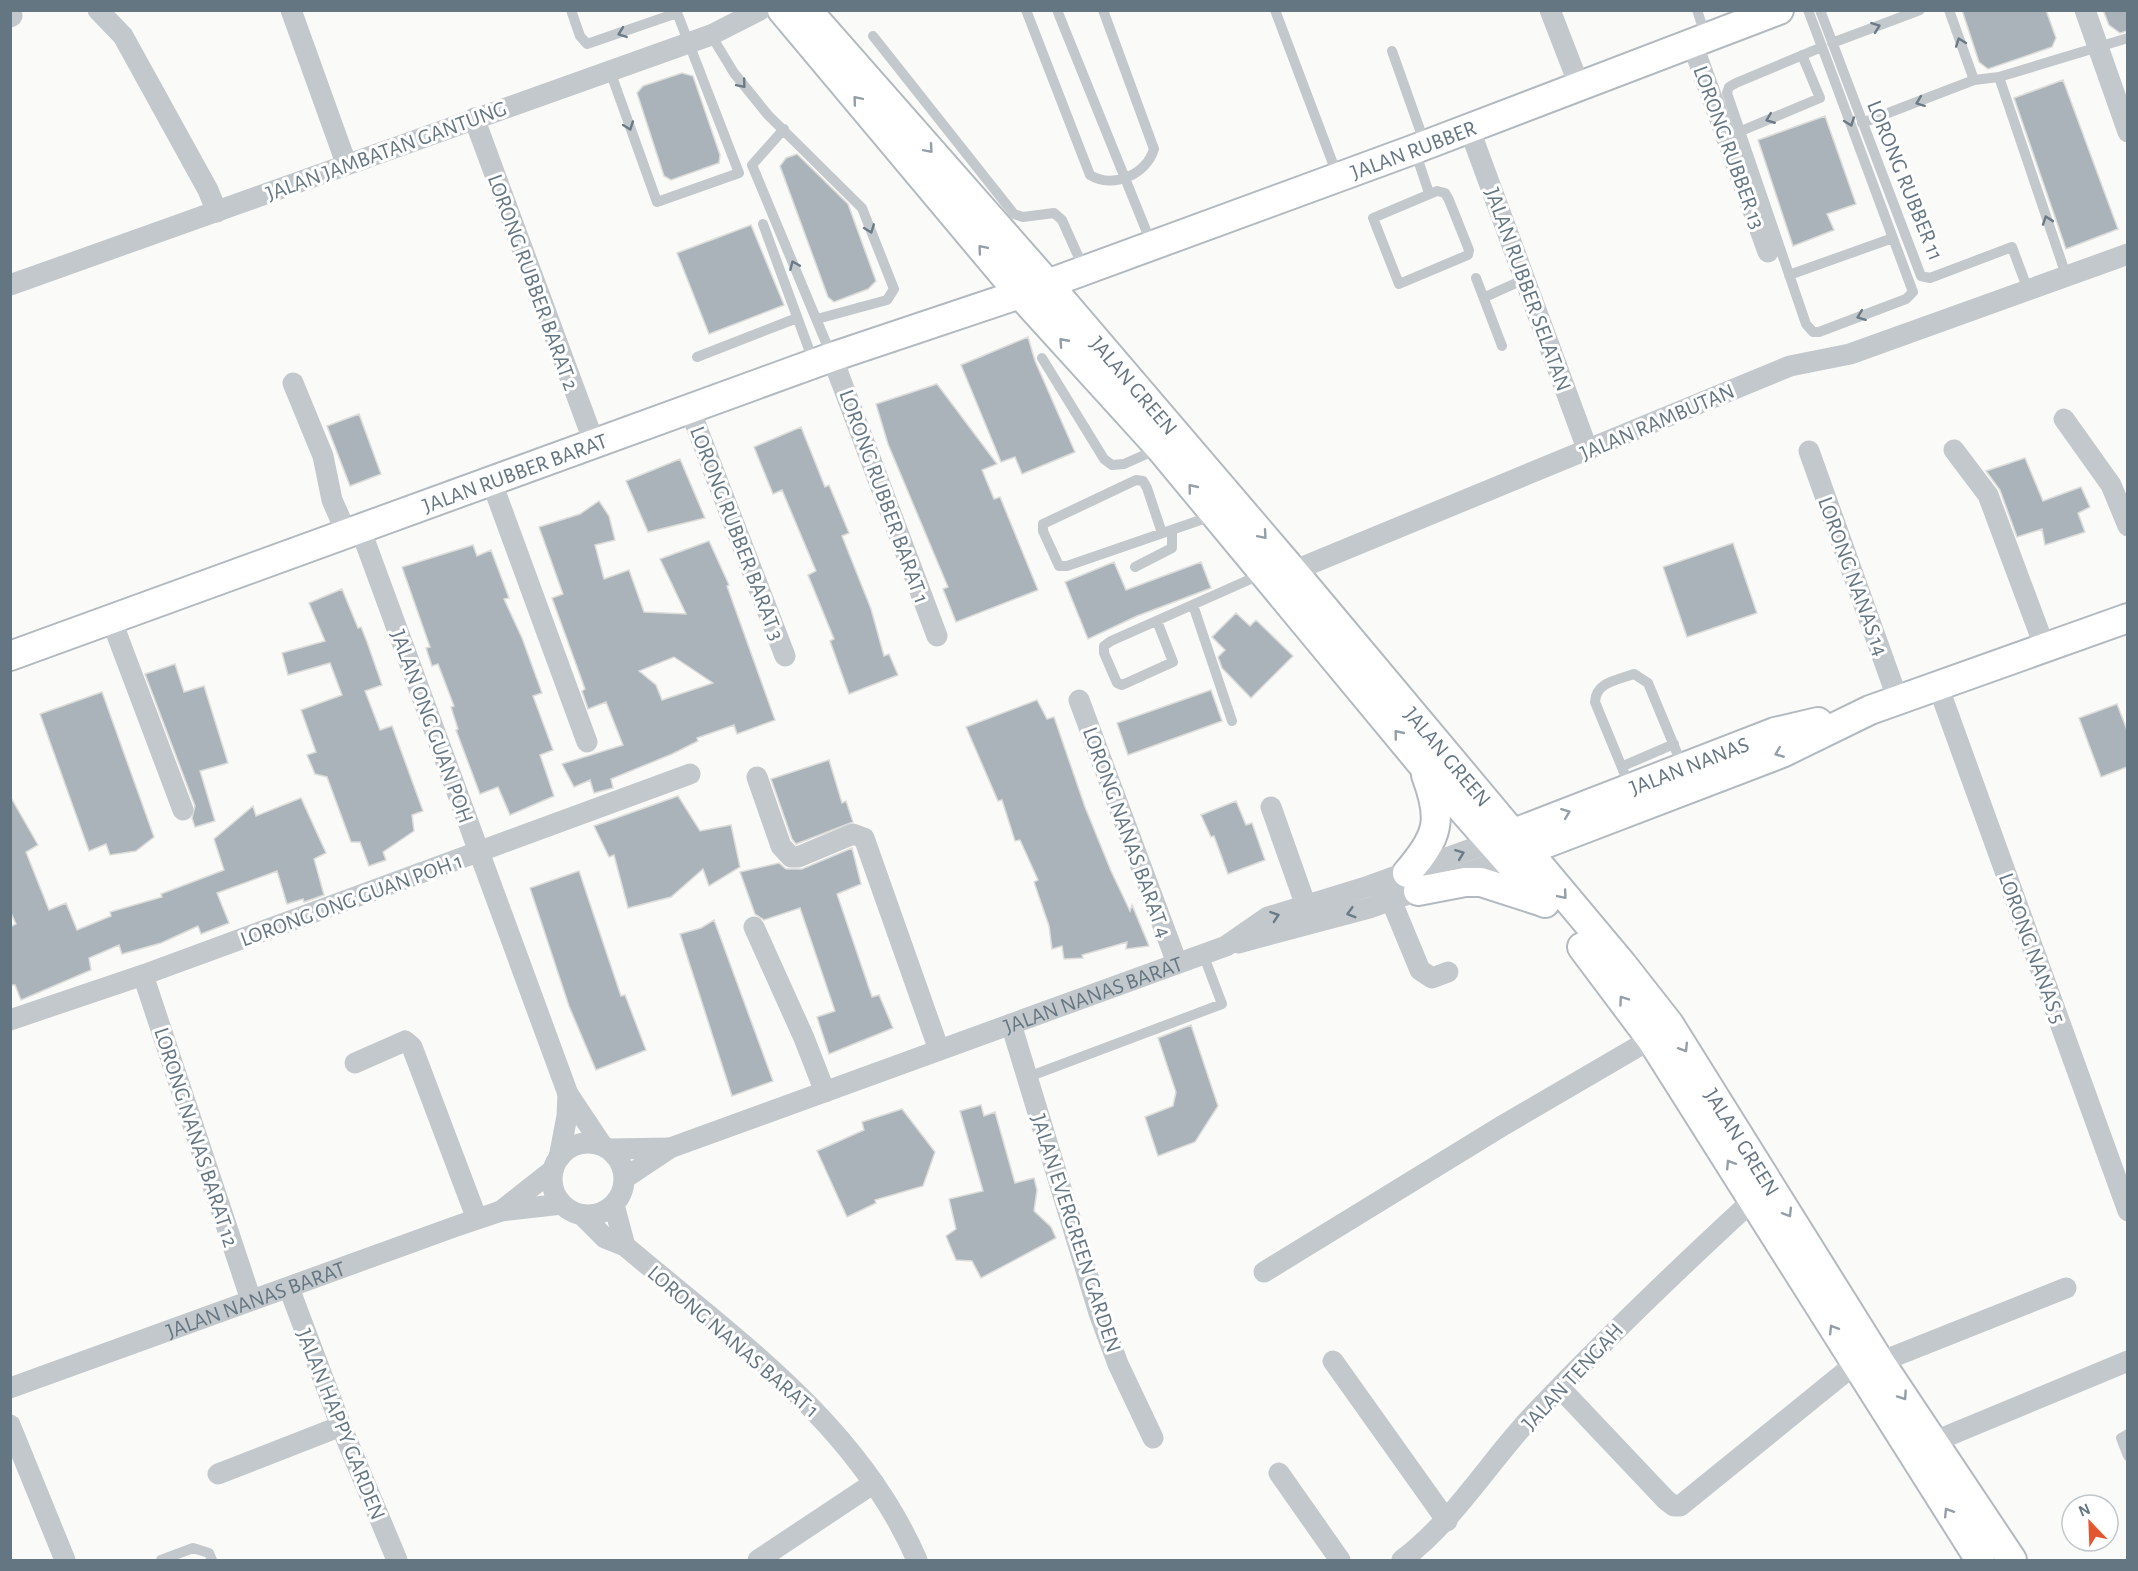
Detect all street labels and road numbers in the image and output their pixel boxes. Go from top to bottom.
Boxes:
street label: LORONG RUBBER 13 [1689,63,1769,232]
street label: JALAN JAMBATAN GANTUNG [263,97,510,205]
street label: LORONG RUBBER 11 [1863,97,1947,264]
street label: JALAN RUBBER [1348,117,1479,184]
street label: LORONG RUBBER BARAT 2 [484,171,582,393]
street label: JALAN RUBBER SELATAN [1481,185,1575,394]
street label: JALAN GREEN [1086,332,1182,439]
street label: JALAN RAMBUTAN [1577,380,1738,464]
street label: LORONG RUBBER BARAT 1 [835,387,933,606]
street label: LORONG RUBBER BARAT 3 [686,423,788,643]
street label: JALAN RUBBER BARAT [420,430,611,517]
street label: LORONG NANAS 14 [1814,494,1892,659]
street label: JALAN ONG GUAN POH [387,627,477,826]
street label: JALAN GREEN [1400,703,1495,811]
street label: LORONG NANAS BARAT 4 [1079,724,1175,941]
street label: JALAN NANAS [1627,733,1752,799]
street label: LORONG ONG GUAN POH 1 [237,849,465,950]
street label: LORONG NANAS 5 [1995,870,2070,1027]
street label: JALAN NANAS BARAT [1001,953,1186,1038]
street label: LORONG NANAS BARAT 12 [150,1025,242,1250]
street label: JALAN GREEN [1700,1085,1783,1200]
street label: JALAN EVERGREEN GARDEN [1027,1112,1125,1355]
street label: JALAN NANAS BARAT [163,1257,348,1342]
street label: LORONG NANAS BARAT 1 [643,1261,823,1422]
street label: JALAN TENGAH [1518,1319,1628,1434]
street label: JALAN HAPPY GARDEN [293,1326,389,1523]

